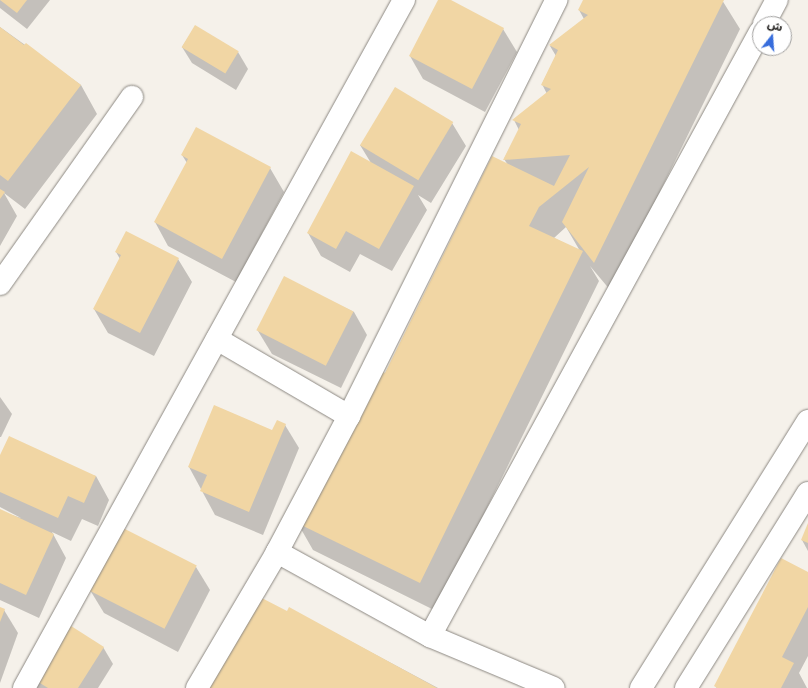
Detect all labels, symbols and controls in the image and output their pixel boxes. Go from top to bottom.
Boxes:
north arrow [752,16,792,56]
text: ش [766,17,784,33]

